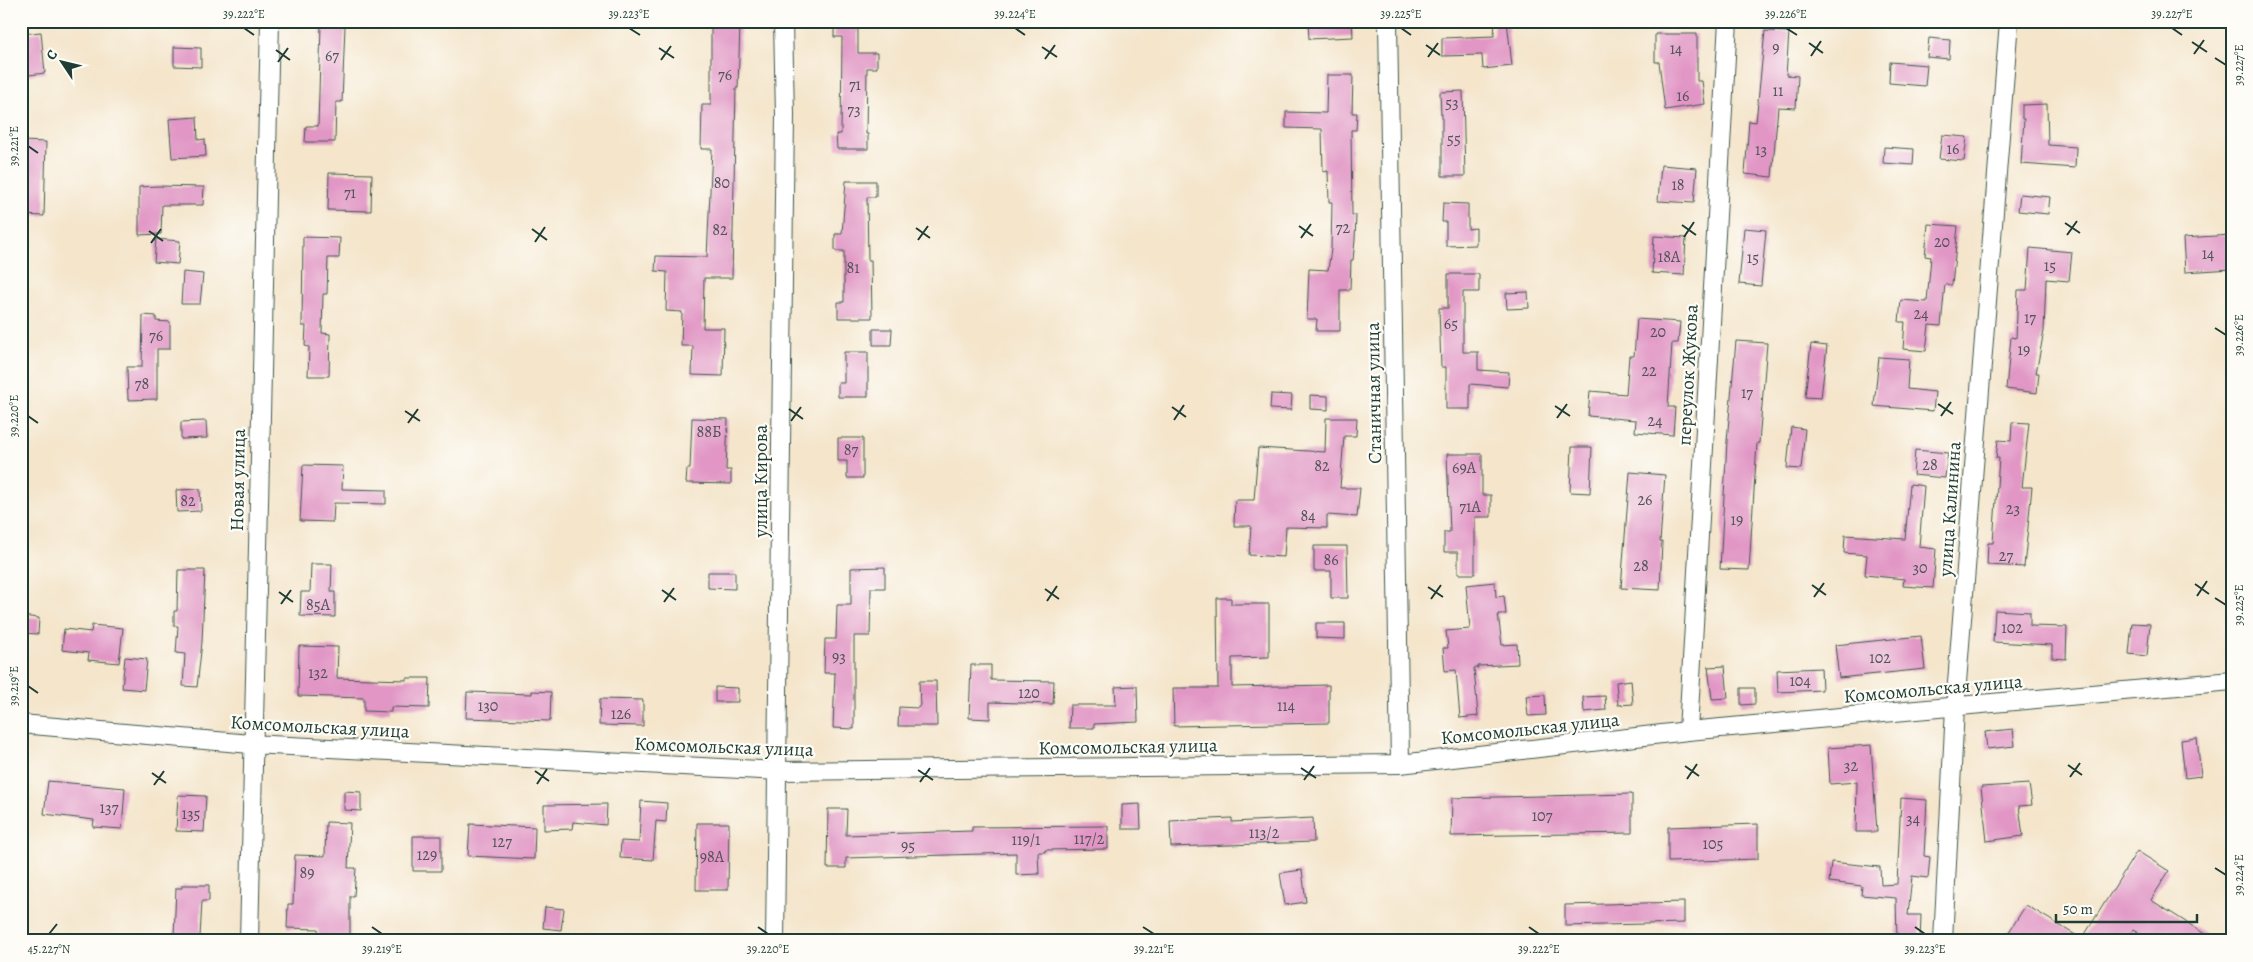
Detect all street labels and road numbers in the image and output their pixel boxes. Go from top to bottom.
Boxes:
street label: переулок Жукова [1671,303,1705,446]
street label: Станичная улица [1360,322,1388,464]
street label: улица Кирова [748,424,774,538]
street label: Новая улица [224,428,252,532]
street label: улица Калинина [1932,440,1968,579]
street label: Комсомольская улица [1843,668,2024,710]
street label: Комсомольская улица [1440,707,1621,751]
street label: Комсомольская улица [230,709,410,745]
street label: Комсомольская улица [634,731,814,763]
street label: Комсомольская улица [1038,732,1218,762]

